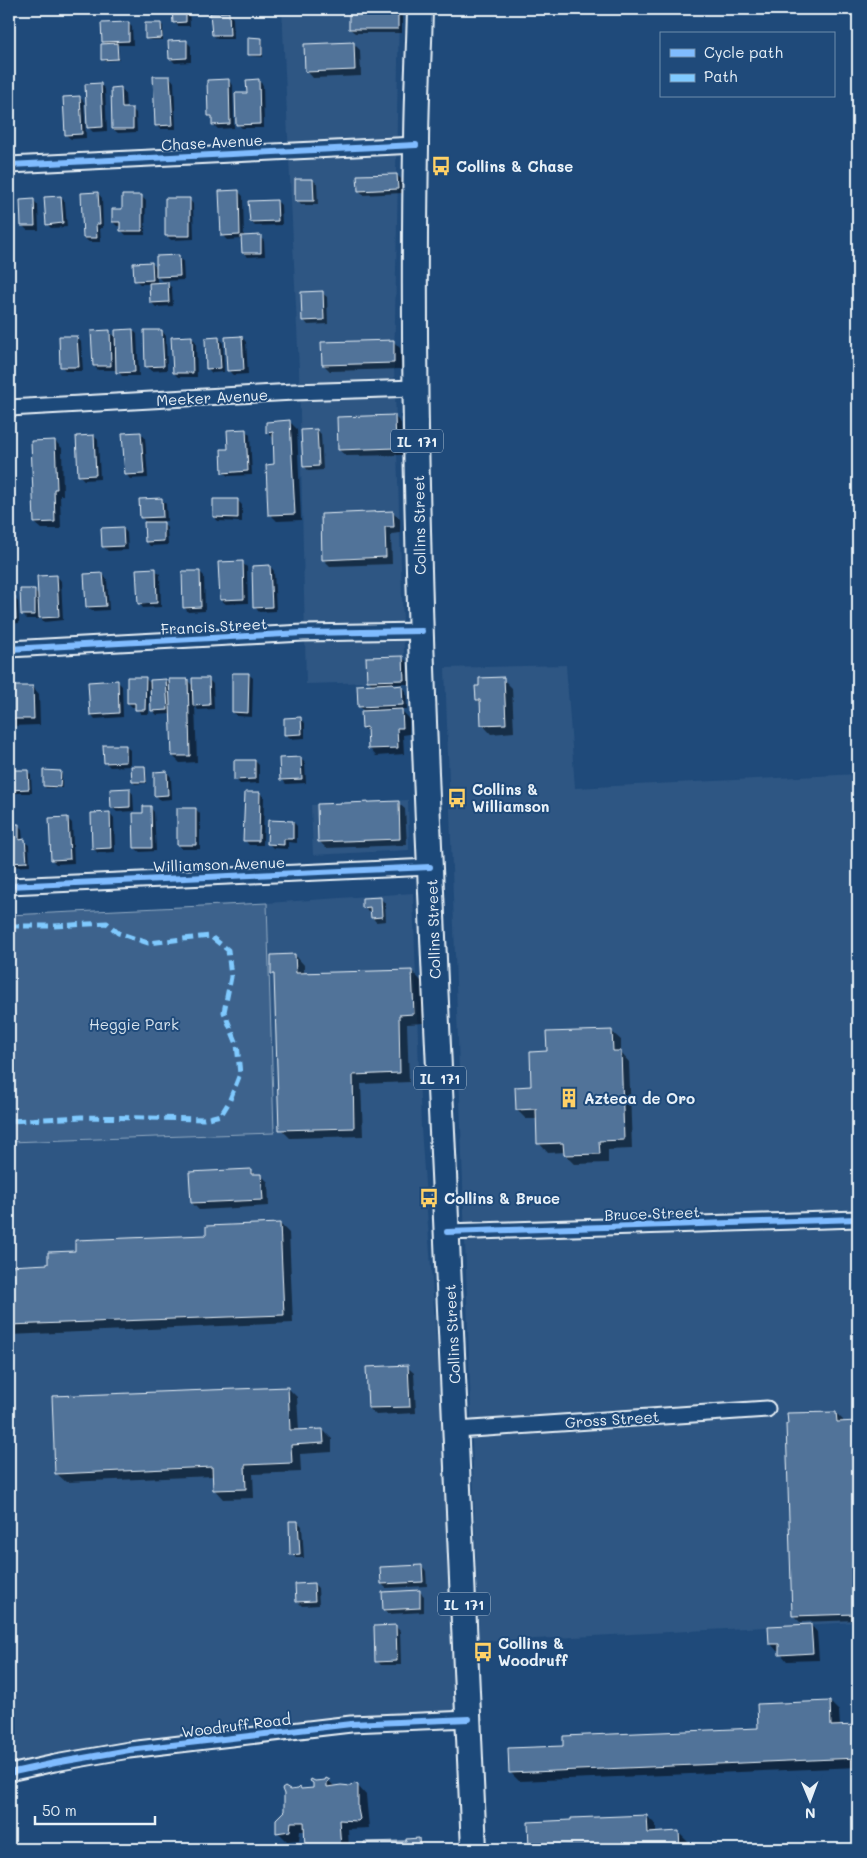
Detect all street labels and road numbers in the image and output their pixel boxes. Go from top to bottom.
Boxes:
street label: Chase Avenue [161,129,263,155]
street label: Meeker Avenue [156,384,268,410]
road number: IL 171 [391,430,443,452]
street label: Collins Street [408,475,430,575]
street label: Francis Street [160,613,268,639]
street label: Williamson Avenue [152,852,286,876]
street label: Collins Street [421,879,445,979]
road number: IL 171 [414,1066,466,1090]
street label: Bruce Street [604,1201,700,1225]
street label: Collins Street [439,1284,465,1384]
street label: Gross Street [564,1406,660,1432]
road number: IL 171 [438,1592,490,1616]
street label: Woodruff Road [180,1708,292,1742]

